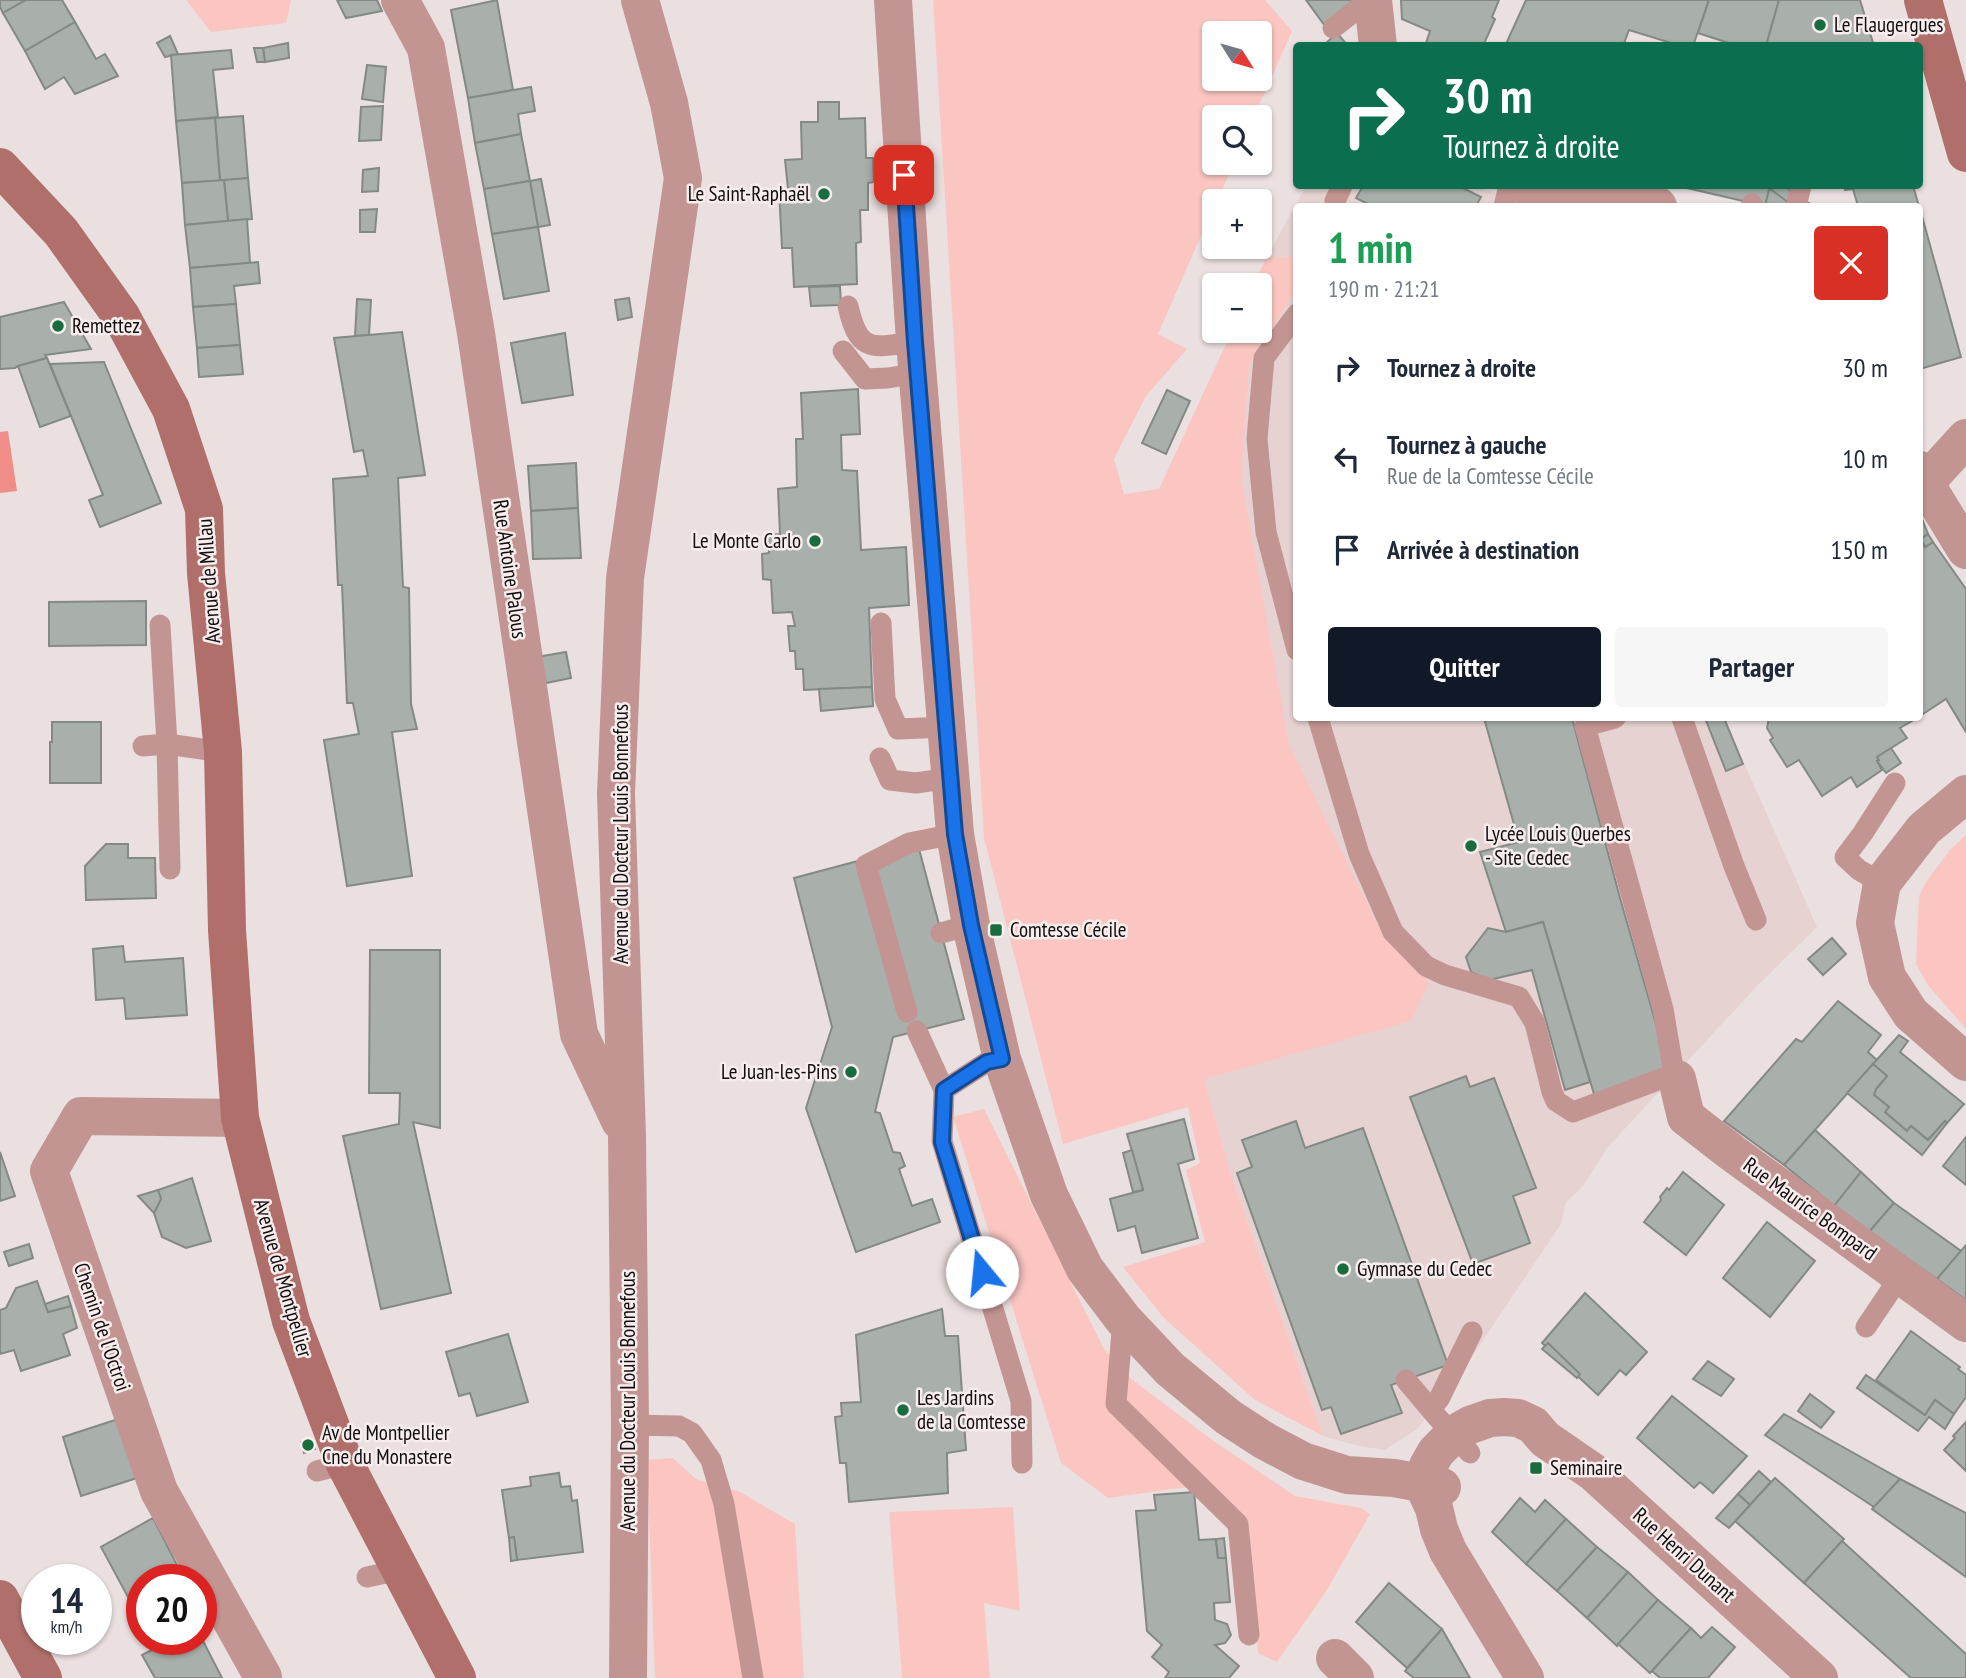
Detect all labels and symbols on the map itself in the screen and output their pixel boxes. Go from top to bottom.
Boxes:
place label: Le Flaugergues [1834,11,1943,38]
marker: Le Flaugergues [1812,17,1828,33]
north arrow [1202,21,1272,91]
pin [874,145,934,205]
place label: Le Saint-Raphaël [688,180,810,207]
marker: Le Saint-Raphaël [816,186,832,202]
place label: Remettez [72,312,140,339]
marker: Remettez [50,318,66,334]
street label: Rue Antoine Palous [487,498,534,640]
street label: Avenue de Millau [191,518,226,644]
place label: Le Monte Carlo [692,527,801,554]
marker: Le Monte Carlo [807,533,823,549]
street label: Avenue du Docteur Louis Bonnefous [607,704,634,964]
place label: Lycée Louis Querbes - Site Cedec [1485,820,1631,871]
marker: Lycée Louis Querbes - Site Cedec [1463,838,1479,854]
place label: Comtesse Cécile [1010,916,1127,943]
marker: Comtesse Cécile [988,922,1004,938]
place label: Le Juan-les-Pins [721,1058,837,1085]
marker: Le Juan-les-Pins [843,1064,859,1080]
street label: Rue Maurice Bompard [1738,1151,1882,1266]
street label: Avenue de Montpellier [248,1195,319,1361]
position arrow [945,1235,1019,1309]
place label: Gymnase du Cedec [1357,1255,1493,1282]
street label: Chemin de l'Octroi [68,1259,137,1395]
marker: Gymnase du Cedec [1335,1261,1351,1277]
street label: Avenue du Docteur Louis Bonnefous [614,1271,641,1531]
place label: Les Jardins de la Comtesse [917,1384,1026,1435]
marker: Les Jardins de la Comtesse [895,1402,911,1418]
place label: Av de Montpellier Cne du Monastere [322,1419,452,1470]
marker: Av de Montpellier Cne du Monastere [300,1437,316,1453]
place label: Seminaire [1550,1454,1623,1481]
marker: Seminaire [1528,1460,1544,1476]
street label: Rue Henri Dunant [1627,1501,1741,1608]
speed limit sign: 20 [126,1564,217,1655]

